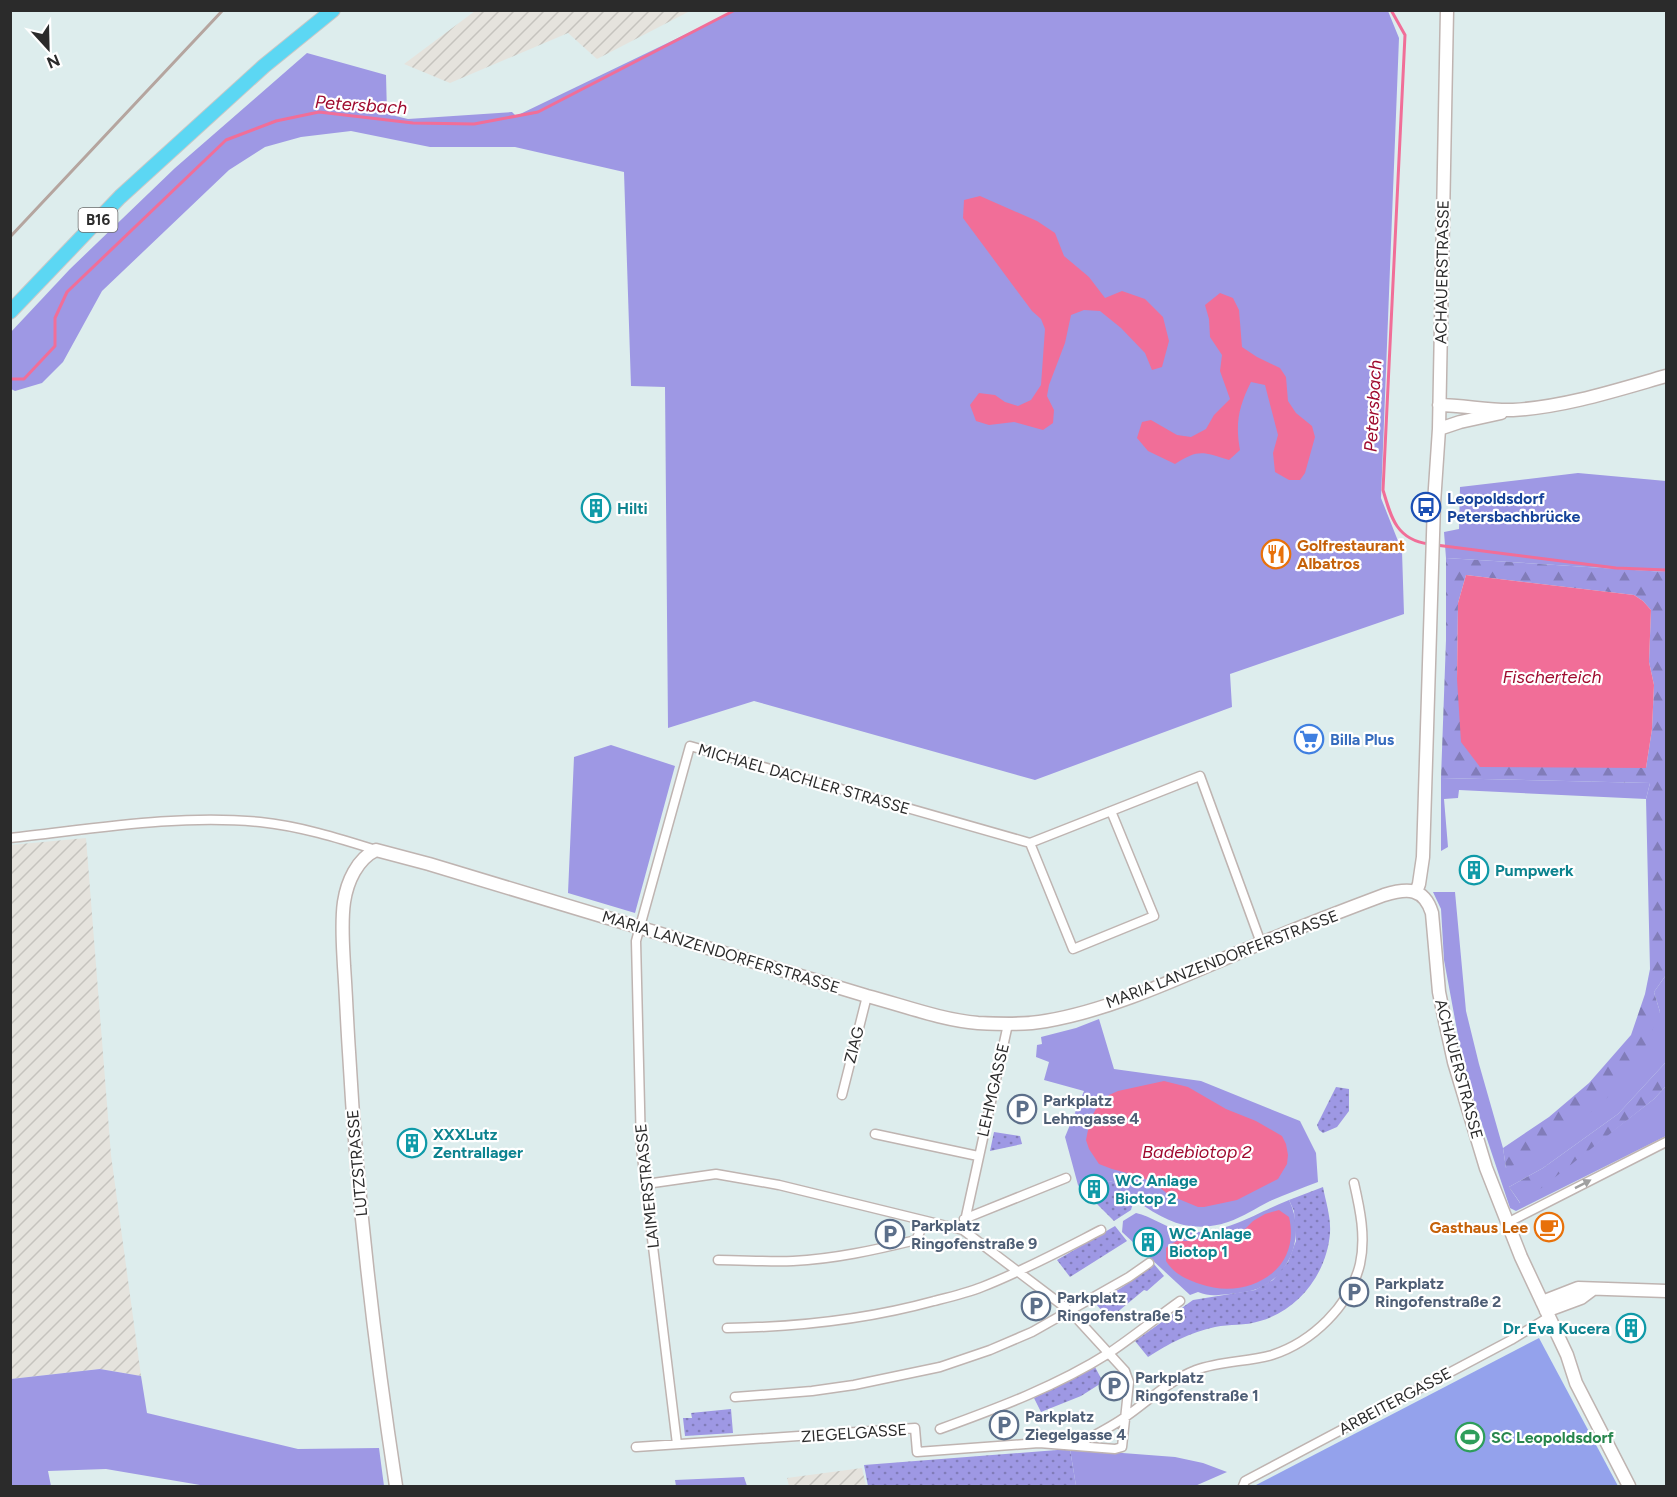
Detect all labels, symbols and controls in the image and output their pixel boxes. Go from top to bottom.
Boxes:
north arrow [18,18,78,78]
text: N [44,50,63,73]
water label: Petersbach [314,91,408,119]
street label: ACHAUERSTRASSE [1431,200,1453,344]
road number: B16 [78,208,118,232]
water label: Petersbach [1360,359,1386,453]
place label: Leopoldsdorf Petersbachbrücke [1447,489,1581,526]
bus stop icon: Leopoldsdorf Petersbachbrücke [1410,491,1442,523]
building icon: Hilti [580,492,612,524]
place label: Hilti [617,499,648,518]
place label: Golfrestaurant Albatros [1297,536,1405,573]
restaurant icon: Golfrestaurant Albatros [1260,538,1292,570]
water label: Fischerteich [1503,666,1601,688]
supermarket icon: Billa Plus [1293,723,1325,755]
place label: Billa Plus [1330,730,1395,749]
street label: MICHAEL DACHLER STRASSE [696,740,912,818]
building icon: Pumpwerk [1458,854,1490,886]
place label: Pumpwerk [1495,861,1574,880]
street label: MARIA LANZENDORFERSTRASSE [1103,906,1341,1012]
street label: MARIA LANZENDORFERSTRASSE [600,907,842,997]
street label: ACHAUERSTRASSE [1431,997,1487,1141]
street label: ZIAG [840,1025,868,1065]
street label: LEHMGASSE [973,1041,1013,1139]
place label: Parkplatz Lehmgasse 4 [1043,1091,1139,1128]
parking icon: Parkplatz Lehmgasse 4 [1006,1093,1038,1125]
street label: LUTZSTRASSE [343,1109,371,1217]
street label: LAIMERSTRASSE [631,1123,663,1249]
place label: XXXLutz Zentrallager [433,1125,523,1162]
building icon: XXXLutz Zentrallager [396,1127,428,1159]
water label: Badebiotop 2 [1142,1141,1252,1163]
place label: WC Anlage Biotop 2 [1115,1171,1198,1208]
building icon: WC Anlage Biotop 2 [1078,1173,1110,1205]
one-way arrow [1574,1180,1592,1190]
cafe icon: Gasthaus Lee [1533,1211,1565,1243]
place label: Parkplatz Ringofenstraße 9 [911,1216,1037,1253]
parking icon: Parkplatz Ringofenstraße 9 [874,1218,906,1250]
place label: Gasthaus Lee [1429,1218,1528,1237]
place label: WC Anlage Biotop 1 [1169,1224,1252,1261]
building icon: WC Anlage Biotop 1 [1132,1226,1164,1258]
place label: Parkplatz Ringofenstraße 2 [1375,1274,1501,1311]
parking icon: Parkplatz Ringofenstraße 2 [1338,1276,1370,1308]
place label: Parkplatz Ringofenstraße 5 [1057,1288,1183,1325]
parking icon: Parkplatz Ringofenstraße 5 [1020,1290,1052,1322]
building icon: Dr. Eva Kucera [1615,1312,1647,1344]
place label: Dr. Eva Kucera [1503,1319,1610,1338]
street label: ARBEITERGASSE [1335,1363,1455,1439]
place label: Parkplatz Ringofenstraße 1 [1135,1368,1259,1405]
parking icon: Parkplatz Ringofenstraße 1 [1098,1370,1130,1402]
place label: Parkplatz Ziegelgasse 4 [1025,1407,1126,1444]
parking icon: Parkplatz Ziegelgasse 4 [988,1409,1020,1441]
street label: ZIEGELGASSE [800,1420,908,1446]
sports icon: SC Leopoldsdorf [1454,1421,1486,1453]
place label: SC Leopoldsdorf [1491,1428,1615,1447]

